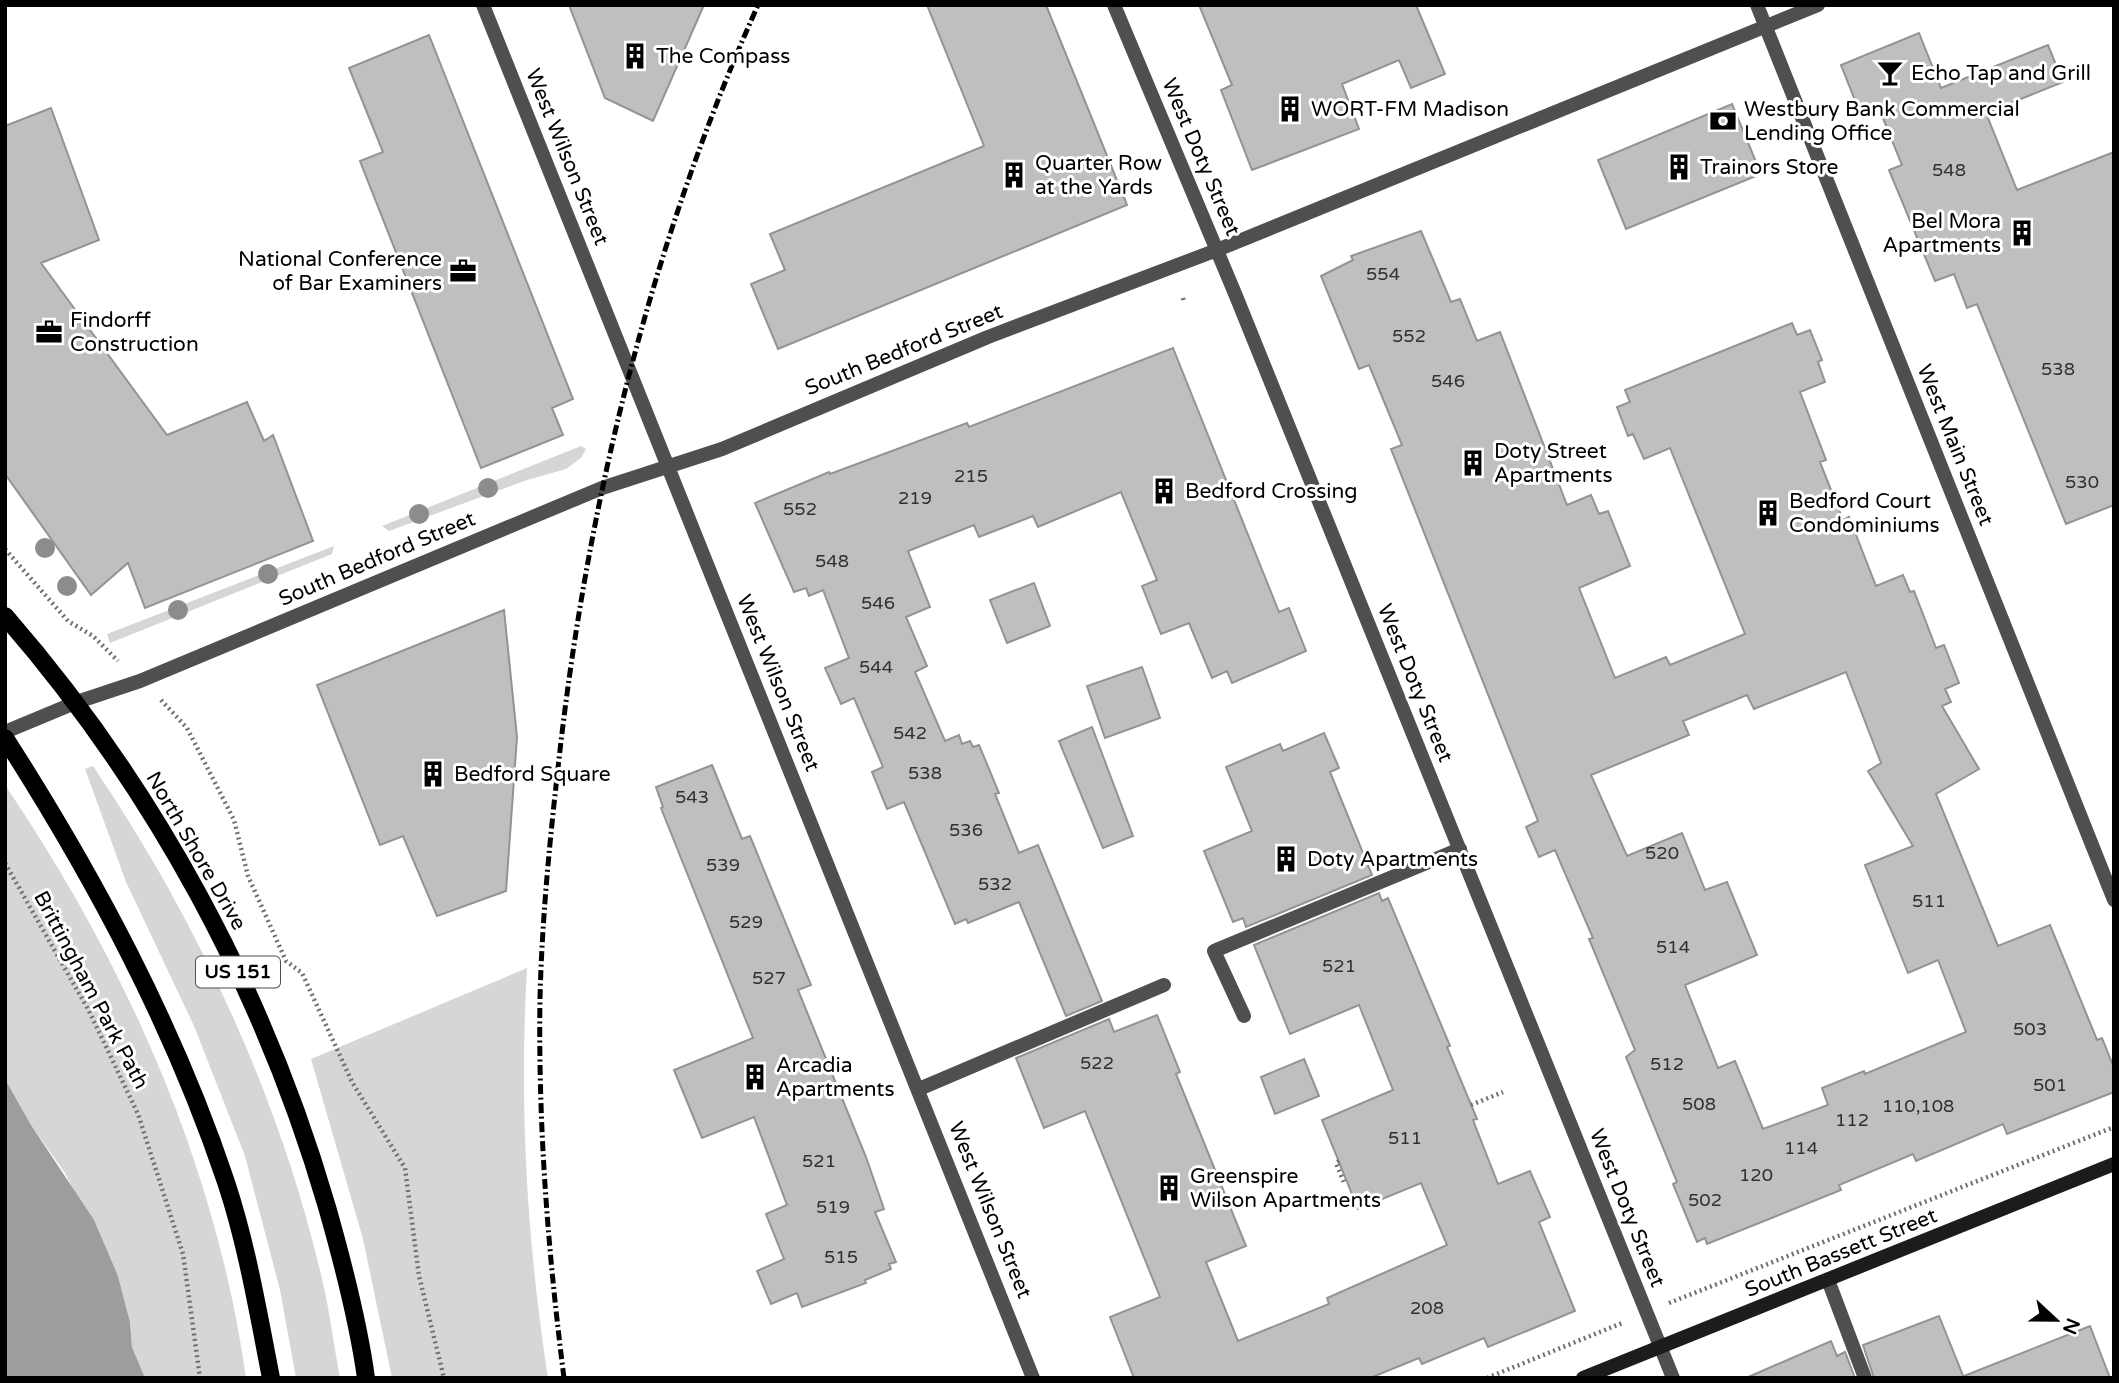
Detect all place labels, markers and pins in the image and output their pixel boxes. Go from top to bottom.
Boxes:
building icon: The Compass [620,41,650,71]
place label: The Compass [656,44,790,69]
bar icon: Echo Tap and Grill [1875,58,1905,88]
place label: Echo Tap and Grill [1911,61,2091,86]
building icon: WORT-FM Madison [1275,94,1305,124]
place label: WORT-FM Madison [1311,97,1509,122]
place label: Westbury Bank Commercial Lending Office [1744,97,2020,146]
bank icon: Westbury Bank Commercial Lending Office [1708,106,1738,136]
place label: Quarter Row at the Yards [1035,151,1162,200]
building icon: Trainors Store [1664,152,1694,182]
place label: Trainors Store [1700,155,1839,180]
building icon: Quarter Row at the Yards [999,160,1029,190]
place label: Bel Mora Apartments [1883,209,2001,258]
building icon: Bel Mora Apartments [2007,218,2037,248]
place label: National Conference of Bar Examiners [238,247,442,296]
office icon: National Conference of Bar Examiners [448,256,478,286]
place label: Findorff Construction [70,308,199,357]
office icon: Findorff Construction [34,317,64,347]
place label: Doty Street Apartments [1494,439,1612,488]
building icon: Doty Street Apartments [1458,448,1488,478]
building icon: Bedford Crossing [1149,476,1179,506]
place label: Bedford Crossing [1185,479,1358,504]
place label: Bedford Court Condominiums [1789,489,1940,538]
building icon: Bedford Court Condominiums [1753,498,1783,528]
building icon: Bedford Square [418,759,448,789]
place label: Bedford Square [454,762,611,787]
building icon: Doty Apartments [1271,844,1301,874]
place label: Doty Apartments [1307,847,1478,872]
place label: Arcadia Apartments [776,1053,894,1102]
building icon: Arcadia Apartments [740,1062,770,1092]
place label: Greenspire Wilson Apartments [1190,1164,1381,1213]
building icon: Greenspire Wilson Apartments [1154,1173,1184,1203]

